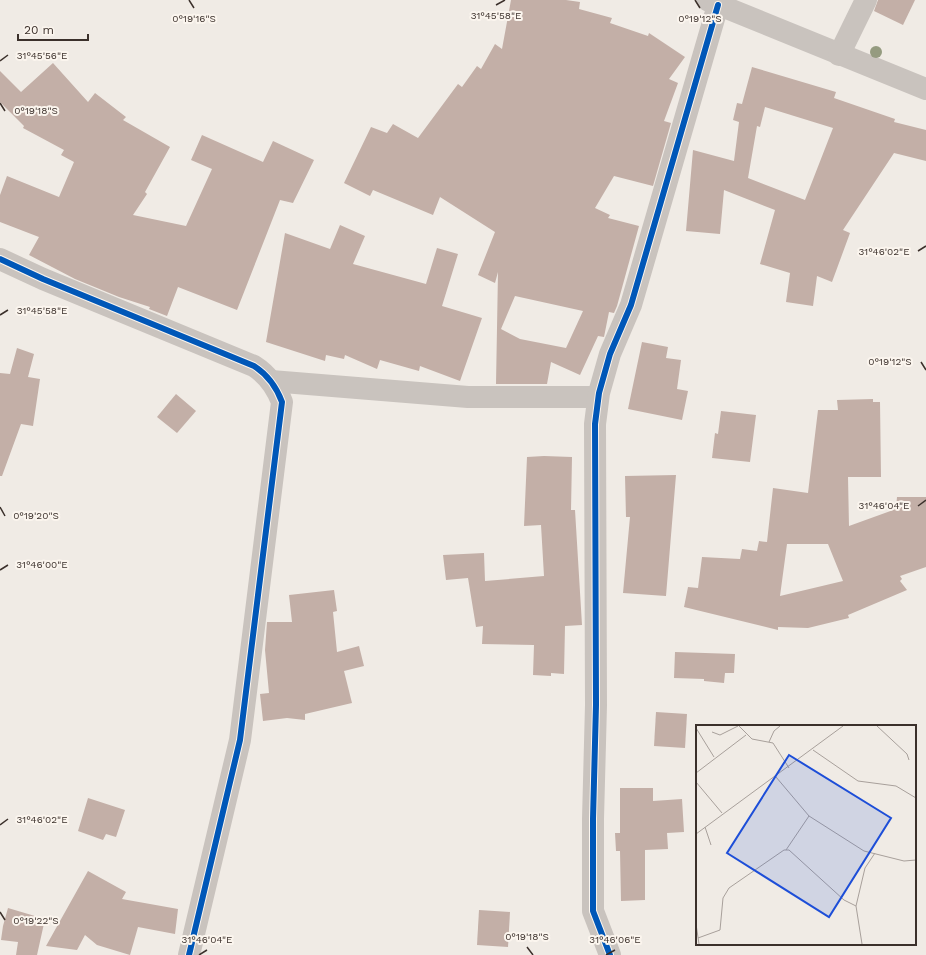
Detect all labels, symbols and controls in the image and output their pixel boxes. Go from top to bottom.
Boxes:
text: 31°45'58"E [471,10,521,21]
text: 0°19'16"S [172,13,216,24]
text: 0°19'12"S [678,13,722,24]
scale bar [18,16,88,42]
text: 20 m [24,23,54,37]
text: 31°45'56"E [17,50,67,61]
text: 0°19'18"S [14,105,58,116]
text: 31°46'02"E [858,246,910,257]
text: 31°45'58"E [17,305,67,316]
text: 0°19'12"S [868,356,912,367]
text: 31°46'04"E [859,500,909,511]
text: 0°19'20"S [13,510,59,521]
text: 31°46'00"E [16,559,68,570]
inset map [696,725,916,945]
text: 31°46'02"E [16,814,68,825]
text: 0°19'22"S [13,915,59,926]
text: 0°19'18"S [505,931,549,942]
text: 31°46'04"E [182,934,232,945]
text: 31°46'06"E [589,934,641,945]

